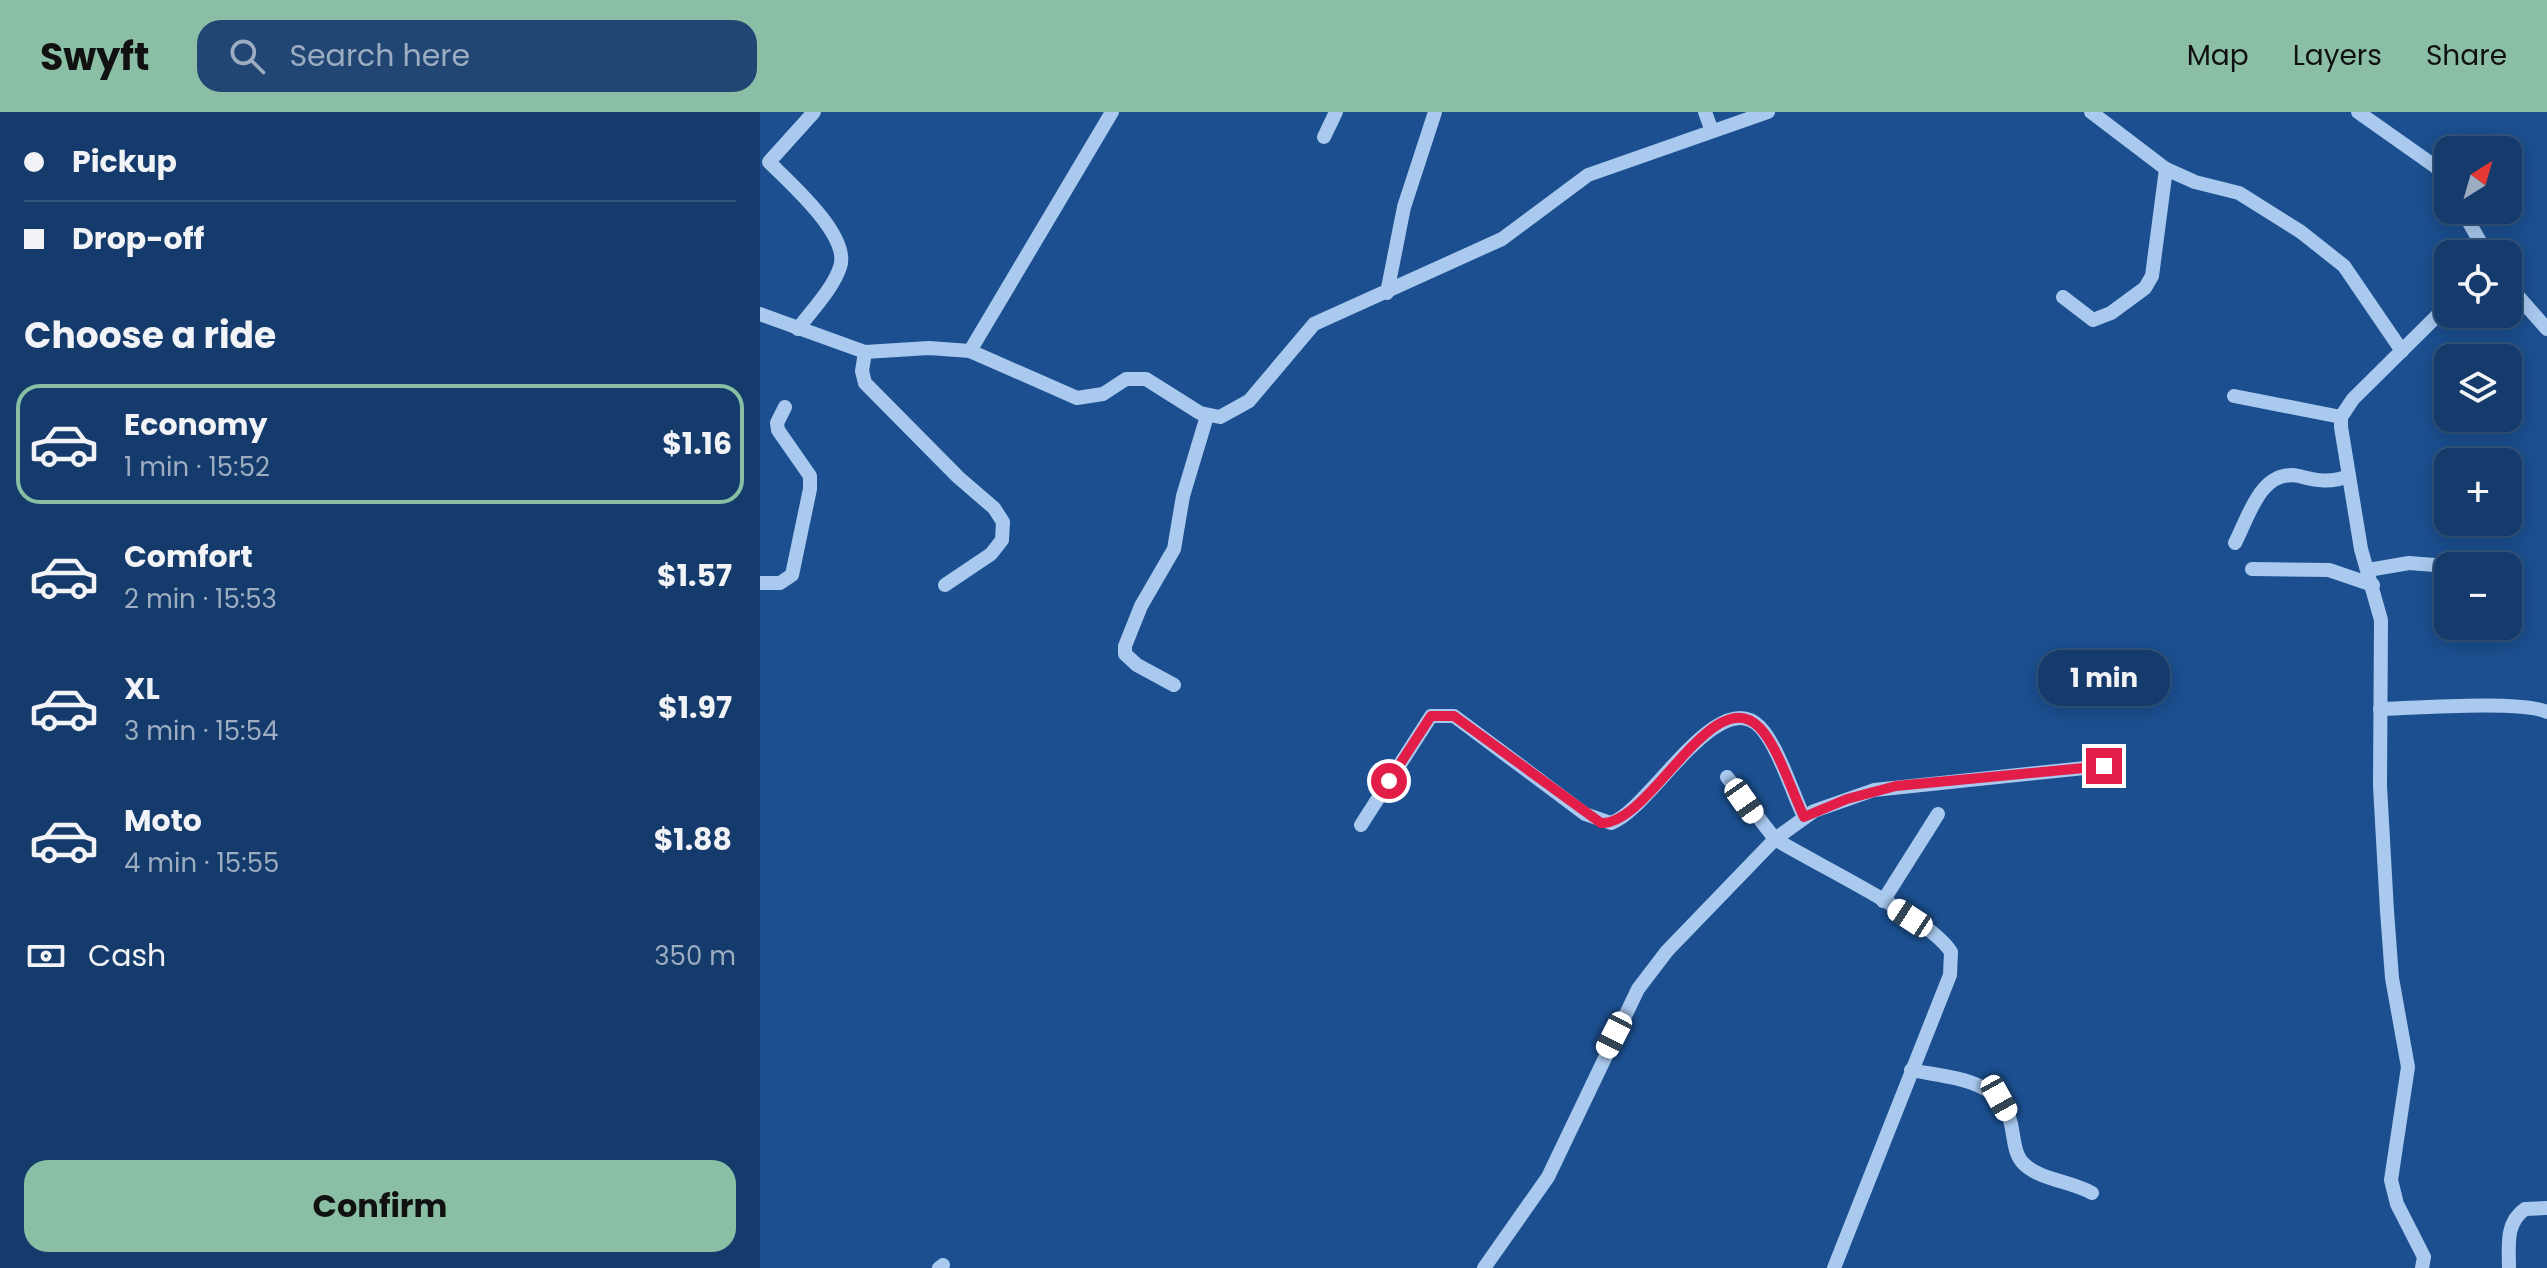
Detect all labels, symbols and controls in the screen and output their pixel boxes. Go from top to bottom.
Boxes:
search box [197,20,757,92]
text: Swyft [40,30,149,83]
icon: search [225,34,269,78]
text: Search here [289,34,470,77]
text: Map [2187,36,2249,75]
text: Layers [2293,36,2382,75]
text: Share [2426,36,2507,75]
north arrow [2434,136,2522,224]
map controls [2434,136,2522,640]
text: Pickup [72,140,177,183]
text: Drop-off [72,217,204,260]
button: locate [2434,240,2522,328]
text: Choose a ride [24,310,276,361]
button: layers [2434,344,2522,432]
text: Economy [124,403,268,446]
icon: car [28,408,100,480]
text: $1.16 [662,422,732,465]
button: + [2434,448,2522,536]
text: 1 min · 15:52 [124,449,270,485]
text: Comfort [124,535,253,578]
icon: car [28,540,100,612]
button: − [2434,552,2522,640]
text: $1.57 [657,554,732,597]
text: 2 min · 15:53 [124,581,277,617]
callout: 1 min [2038,650,2170,706]
text: 1 min [2070,660,2138,696]
text: XL [124,667,160,710]
icon: car [28,672,100,744]
text: $1.97 [658,686,732,729]
text: 3 min · 15:54 [124,713,278,749]
route end [2086,748,2122,784]
route start [1371,763,1407,799]
car [1720,774,1768,828]
text: Moto [124,799,202,842]
icon: car [28,804,100,876]
text: $1.88 [654,818,732,861]
text: 4 min · 15:55 [124,845,279,881]
car [1883,895,1937,941]
icon: cash [24,934,68,978]
text: Cash [88,934,166,977]
text: 350 m [654,938,736,974]
car [1592,1008,1636,1062]
car [1977,1071,2021,1125]
button: Confirm [24,1160,736,1252]

